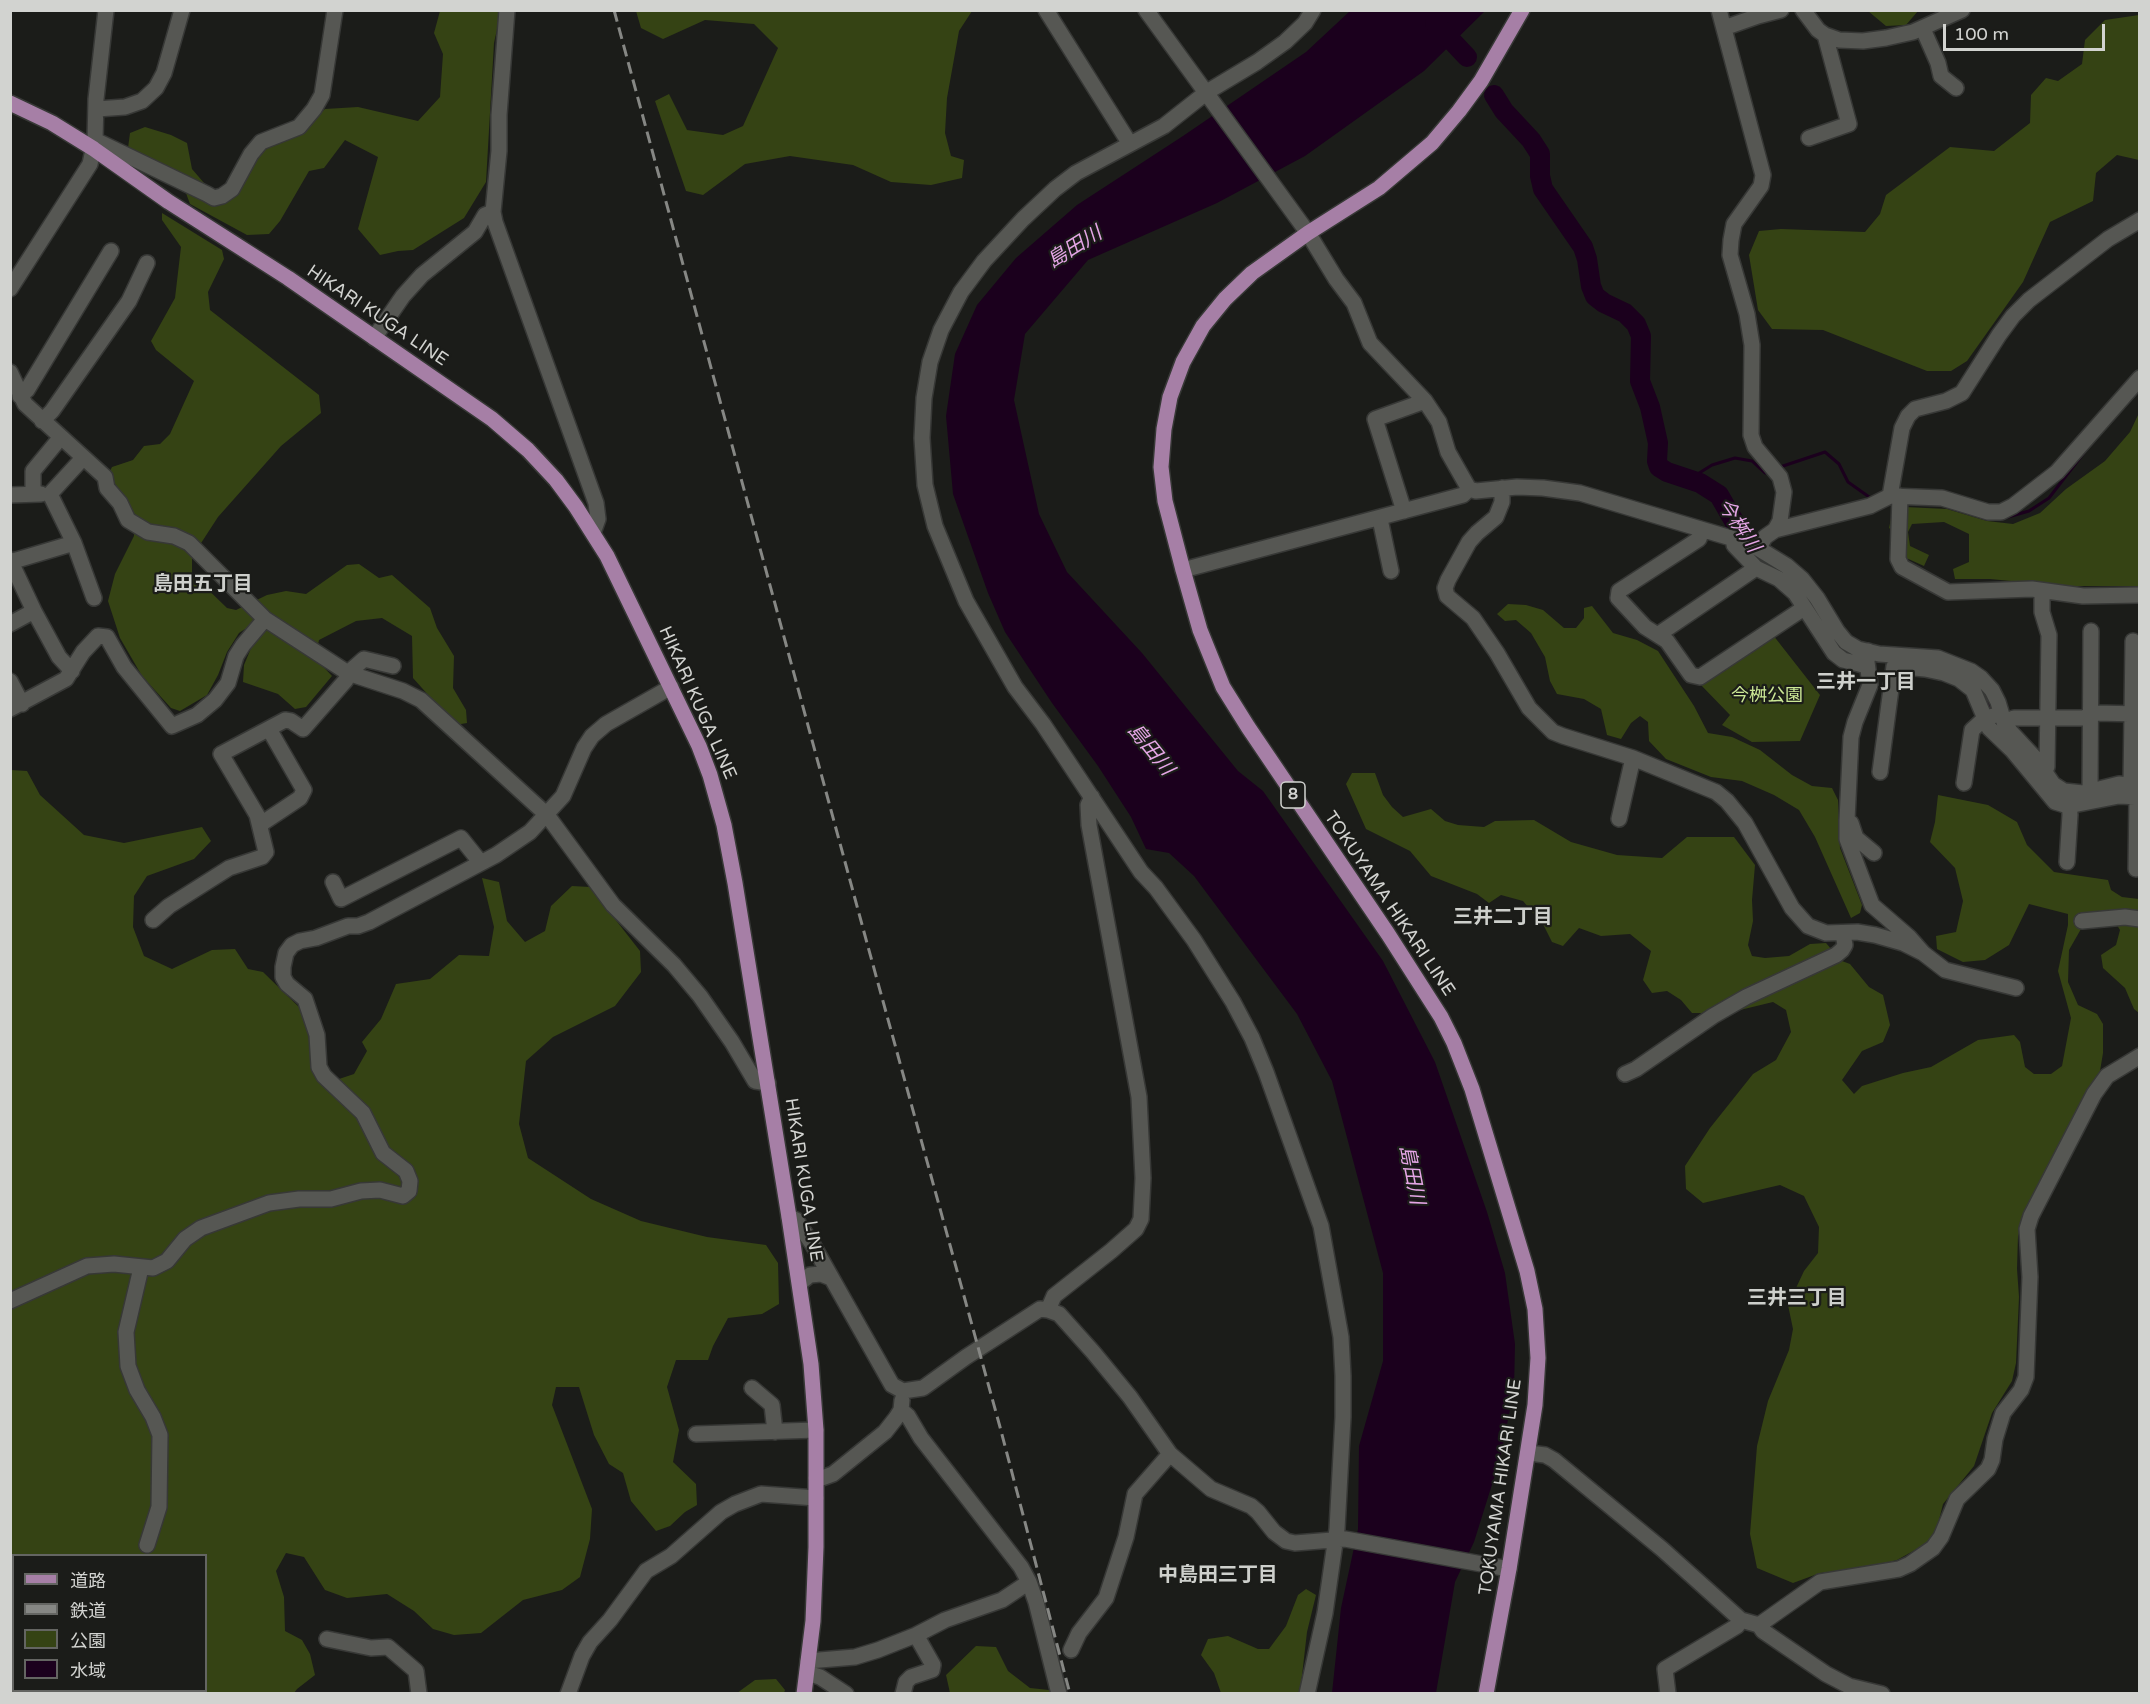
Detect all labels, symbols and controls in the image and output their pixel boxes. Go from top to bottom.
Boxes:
scale bar [1946,12,2108,50]
text: 100 m [1954,23,2009,45]
water label: 島田川 [1043,222,1107,274]
street label: HIKARI KUGA LINE [302,261,452,371]
water label: 今桝川 [1711,494,1765,558]
district label: 島田五丁目 [153,573,253,597]
street label: HIKARI KUGA LINE [654,623,740,783]
district label: 三井一丁目 [1816,671,1916,695]
park label: 今桝公園 [1731,685,1803,707]
water label: 島田川 [1122,719,1178,781]
road number: 8 [1281,782,1305,808]
street label: TOKUYAMA HIKARI LINE [1319,808,1459,1000]
district label: 三井二丁目 [1453,906,1553,930]
street label: HIKARI KUGA LINE [779,1097,827,1263]
water label: 島田川 [1393,1143,1429,1207]
district label: 三井三丁目 [1747,1287,1847,1311]
street label: TOKUYAMA HIKARI LINE [1475,1378,1527,1596]
legend [12,1554,207,1692]
district label: 中島田三丁目 [1158,1564,1278,1588]
text: 道路 [70,1570,106,1592]
text: 鉄道 [70,1600,106,1622]
text: 公園 [70,1630,106,1652]
text: 水域 [70,1660,106,1682]

